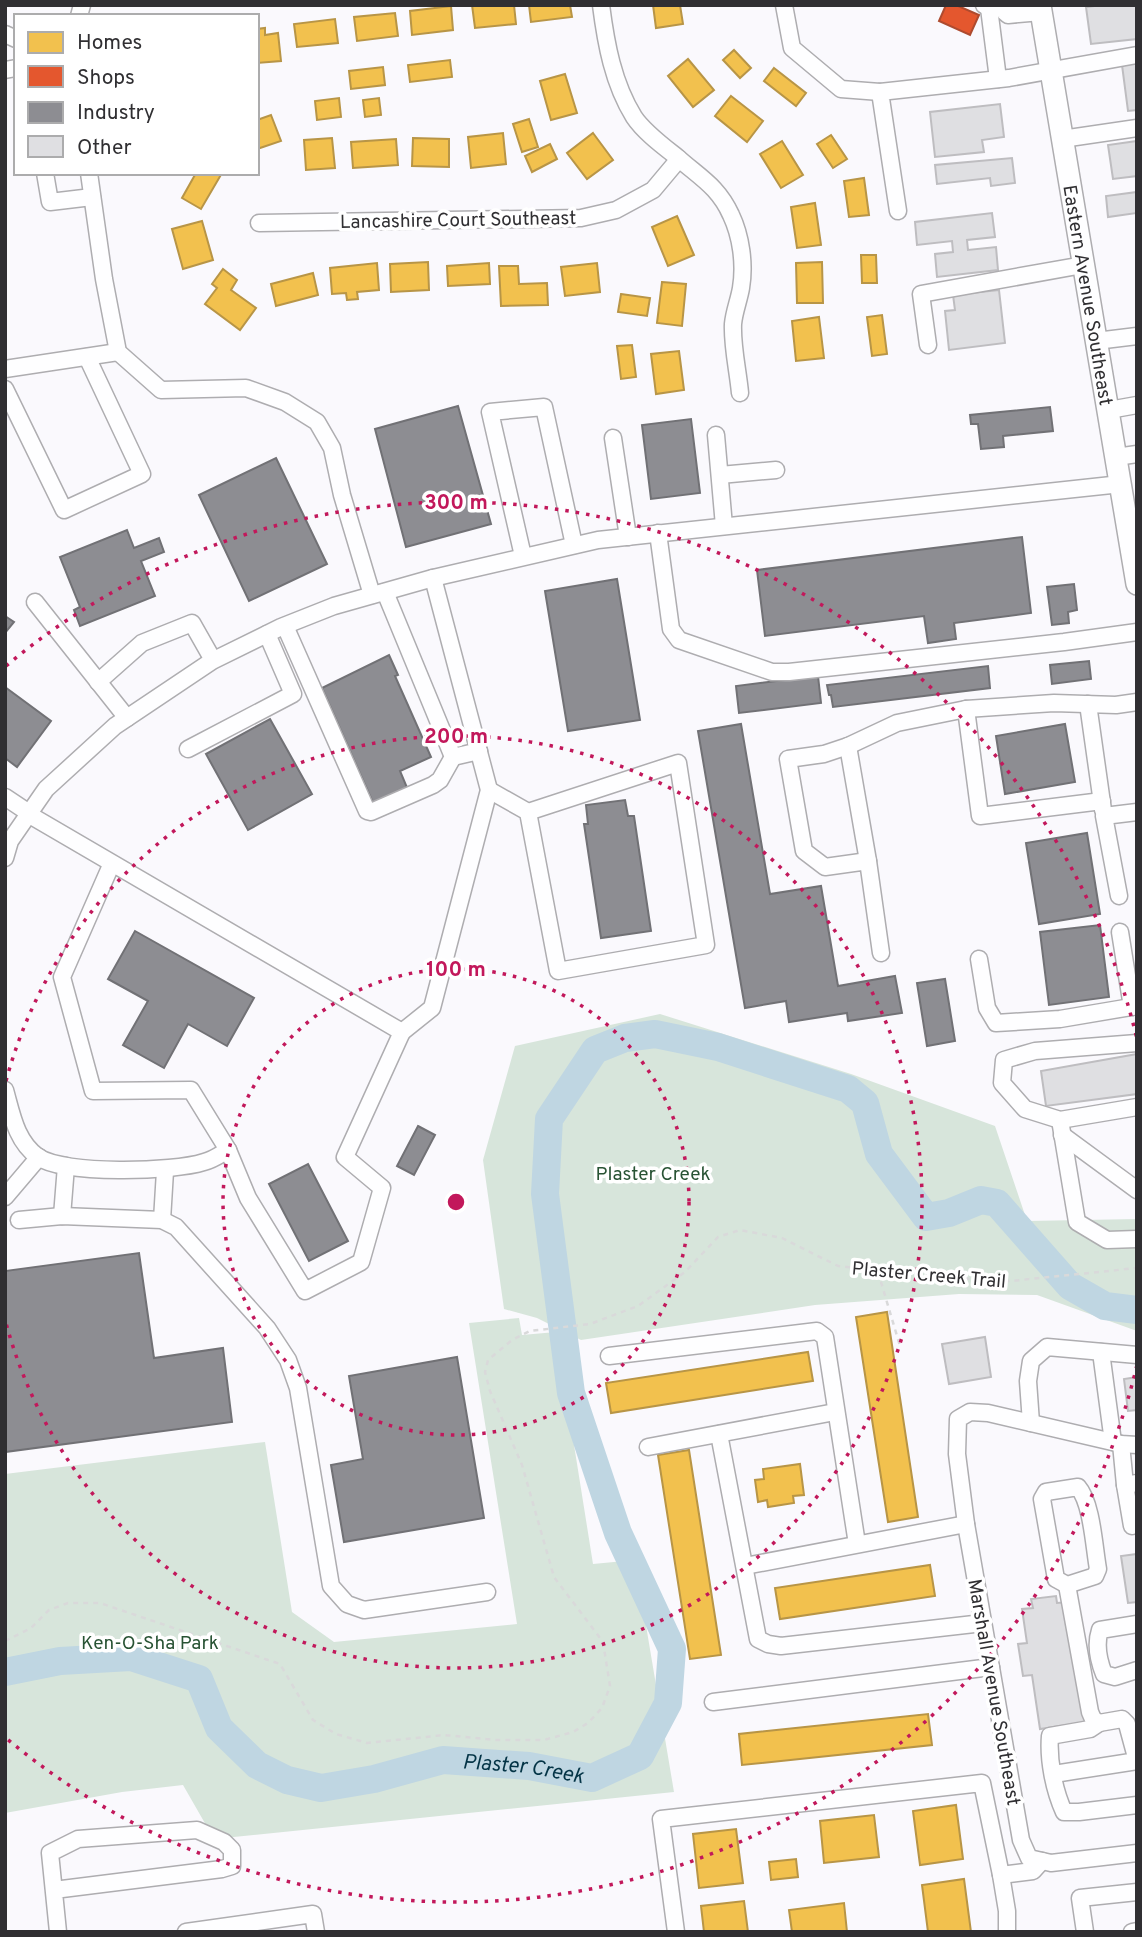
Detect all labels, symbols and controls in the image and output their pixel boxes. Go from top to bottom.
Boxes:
legend [14,14,259,175]
text: Homes [77,30,142,57]
text: Shops [77,65,135,92]
text: Industry [77,100,155,127]
text: Other [77,135,132,162]
street label: Eastern Avenue Southeast [1056,183,1117,407]
street label: Lancashire Court Southeast [340,207,576,235]
text: 300 m [424,490,488,517]
text: 200 m [424,724,488,751]
text: 100 m [426,957,486,984]
park label: Plaster Creek [595,1163,711,1187]
centre of rings [444,1190,468,1214]
street label: Plaster Creek Trail [851,1257,1007,1295]
street label: Marshall Avenue Southeast [961,1577,1025,1808]
park label: Ken-O-Sha Park [81,1632,219,1656]
water label: Plaster Creek [462,1749,586,1791]

